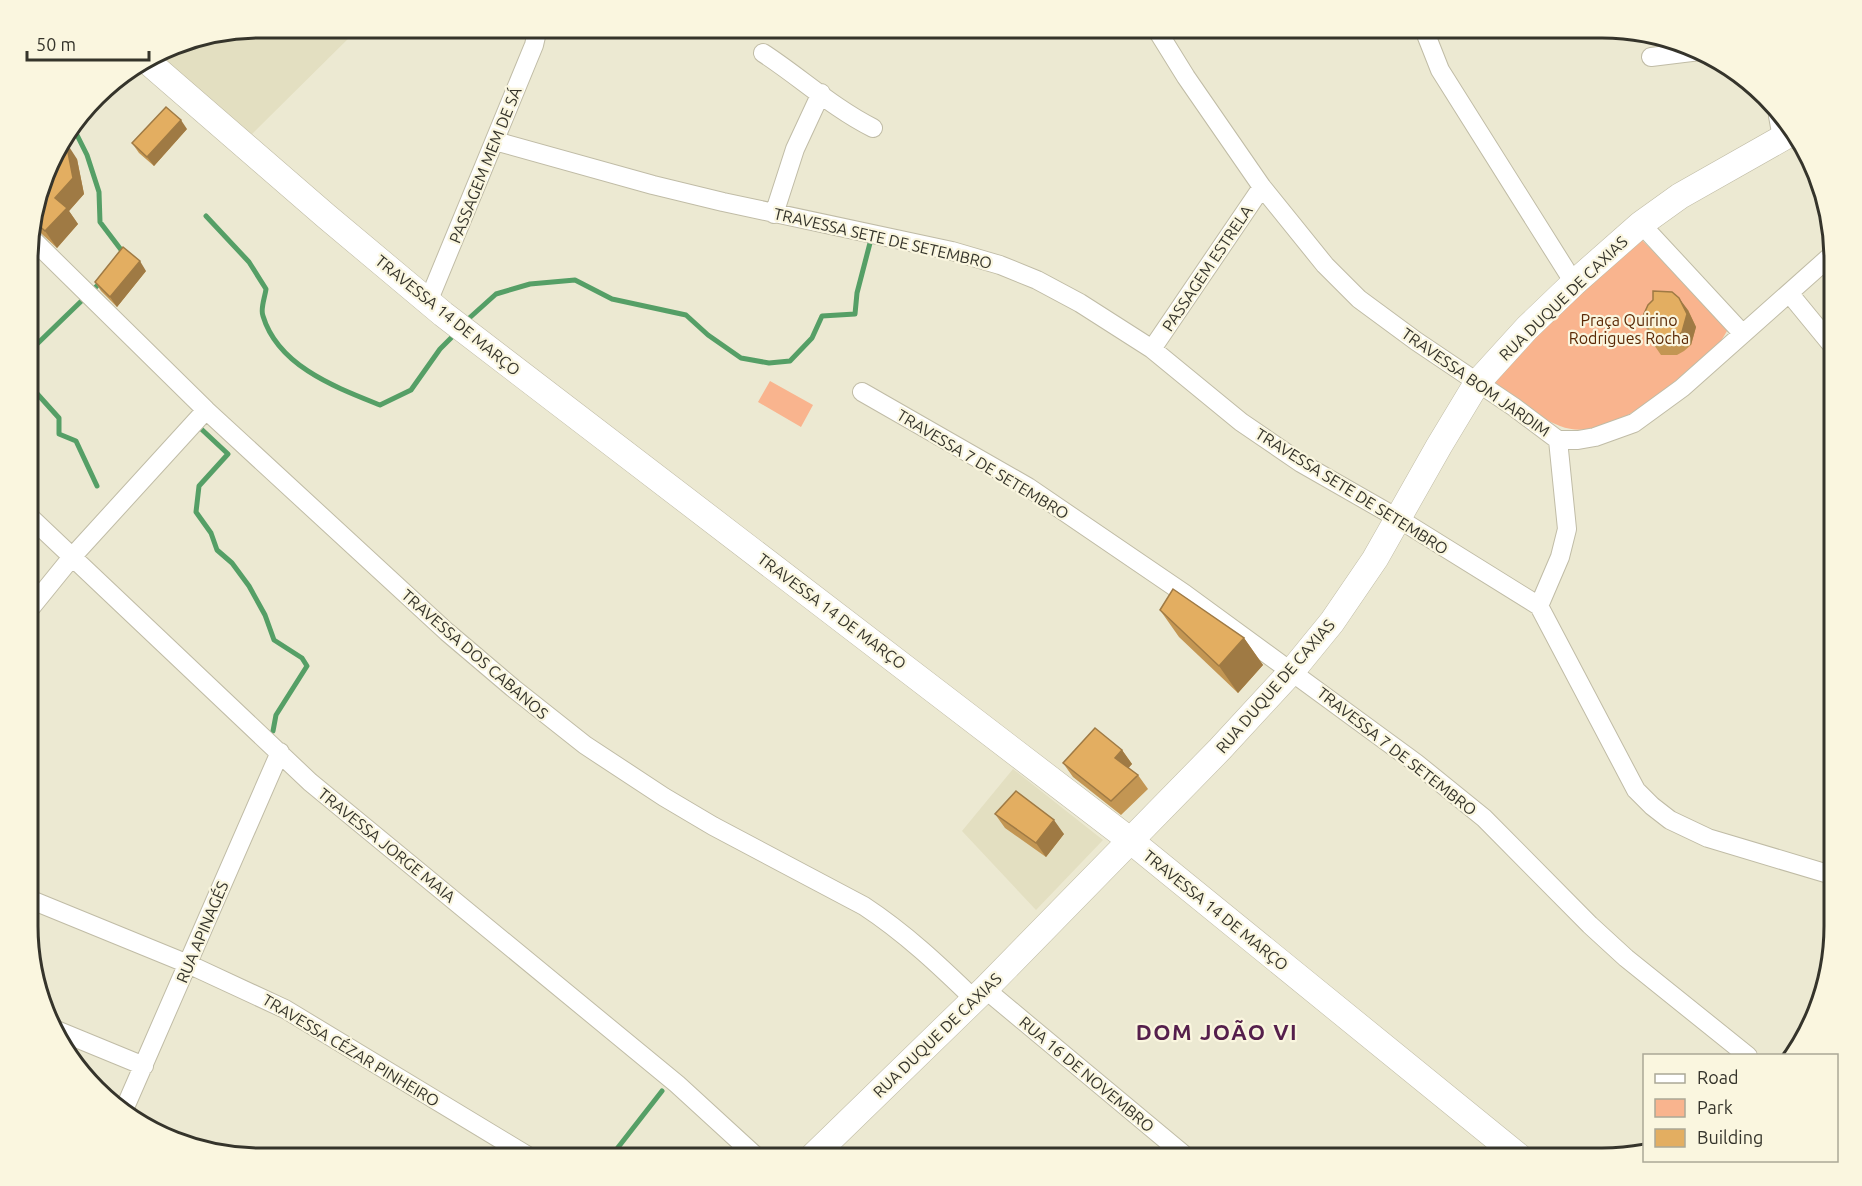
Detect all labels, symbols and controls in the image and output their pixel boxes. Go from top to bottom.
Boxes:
scale bar [27,24,148,62]
text: 50 m [36,34,76,54]
street label: PASSAGEM MEM DE SÁ [444,83,525,246]
street label: PASSAGEM ESTRELA [1158,201,1256,334]
street label: TRAVESSA SETE DE SETEMBRO [772,204,994,272]
street label: RUA DUQUE DE CAXIAS [1495,232,1631,364]
street label: TRAVESSA 14 DE MARÇO [372,251,524,379]
park label: Praça Quirino Rodrigues Rocha [1569,311,1689,347]
street label: TRAVESSA BOM JARDIM [1399,324,1553,440]
street label: TRAVESSA 7 DE SETEMBRO [894,406,1072,522]
street label: TRAVESSA SETE DE SETEMBRO [1253,424,1451,558]
street label: TRAVESSA 14 DE MARÇO [754,549,910,673]
street label: TRAVESSA DOS CABANOS [398,586,552,722]
street label: RUA DUQUE DE CAXIAS [1212,616,1338,756]
street label: TRAVESSA 7 DE SETEMBRO [1314,683,1480,819]
street label: TRAVESSA JORGE MAIA [315,784,460,906]
street label: TRAVESSA 14 DE MARÇO [1140,846,1292,974]
street label: RUA APINAGÉS [171,878,232,986]
street label: RUA DUQUE DE CAXIAS [869,969,1005,1101]
street label: TRAVESSA CÉZAR PINHEIRO [259,988,444,1110]
street label: RUA 16 DE NOVEMBRO [1016,1013,1158,1135]
district label: DOM JOÃO VI [1136,1019,1298,1044]
legend [1643,1054,1838,1162]
text: Road [1697,1067,1739,1087]
text: Park [1697,1097,1733,1117]
text: Building [1697,1127,1763,1147]

